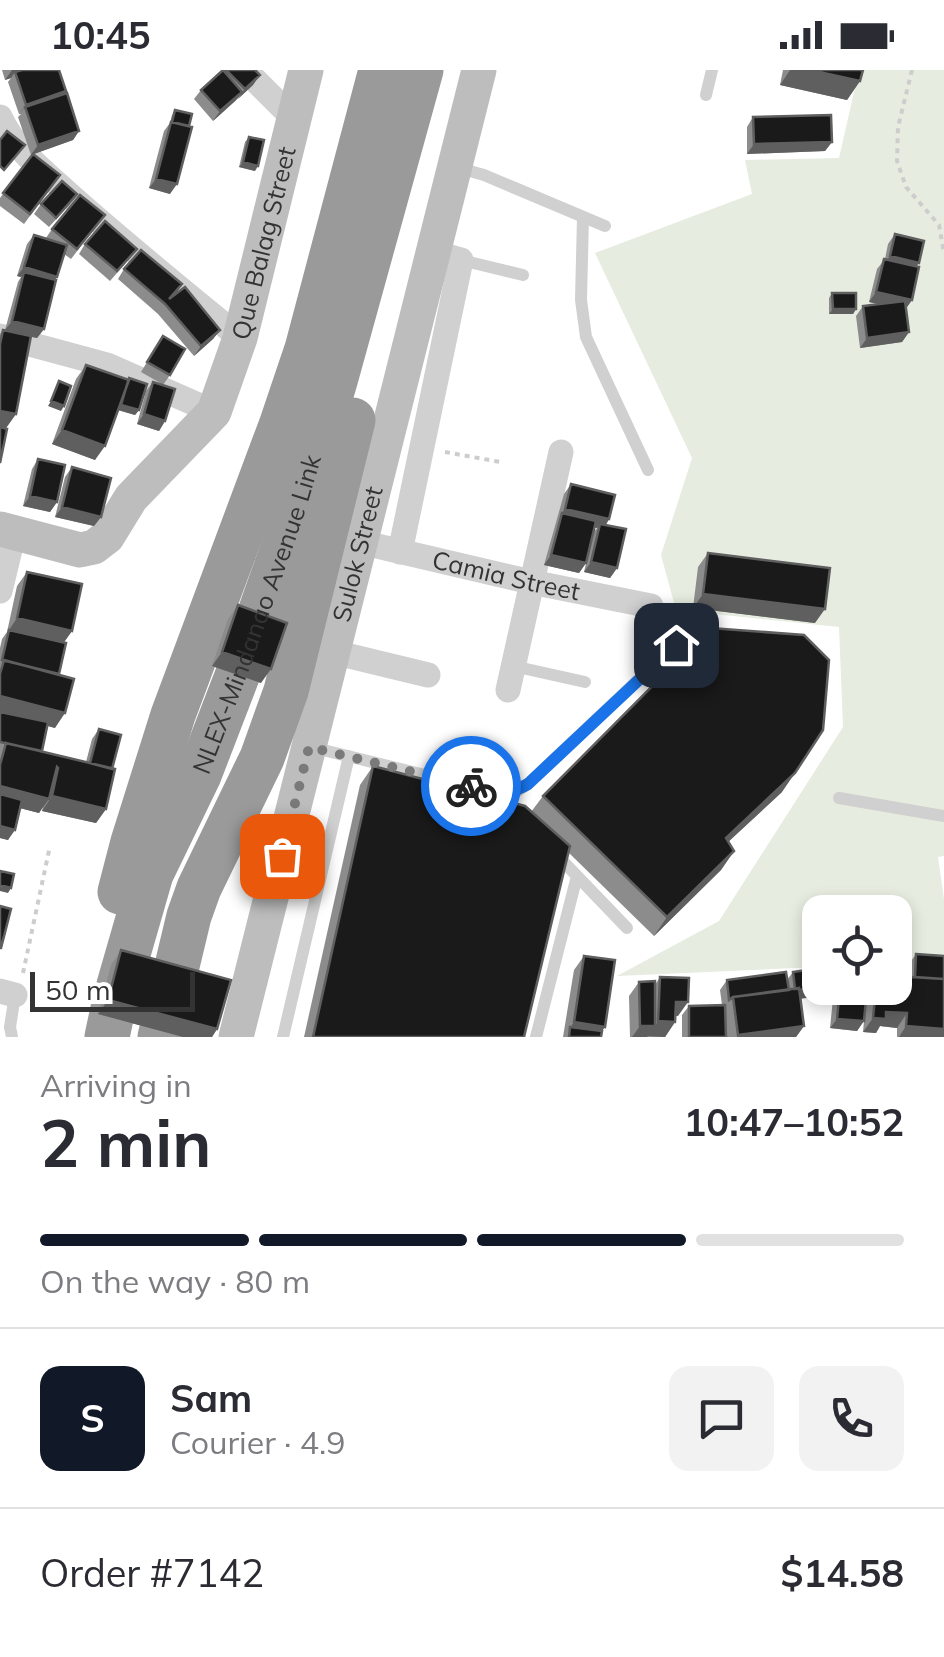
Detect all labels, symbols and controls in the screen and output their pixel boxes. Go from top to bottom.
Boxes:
text: 10:45 [50,11,151,59]
street label: Que Balag Street [224,143,302,343]
street label: NLEX-Mindanao Avenue Link [185,450,327,778]
street label: Sulok Street [325,483,389,625]
street label: Camia Street [429,543,583,606]
pin [634,603,719,688]
icon: home [649,618,704,673]
courier [421,736,521,836]
icon: bike [444,759,499,814]
pin [240,814,325,899]
icon: bag [255,829,310,884]
map controls [802,895,912,1005]
button: locate [802,895,912,1005]
scale bar [30,967,195,1011]
text: 50 m [45,972,111,1007]
text: Arriving in [40,1065,192,1105]
text: 10:47–10:52 [684,1098,904,1146]
text: 2 min [40,1102,211,1183]
text: On the way · 80 m [40,1261,310,1301]
button: chat [669,1366,774,1471]
button: phone [799,1366,904,1471]
text: Sam [170,1374,252,1422]
text: S [80,1394,105,1442]
text: Courier · 4.9 [170,1422,346,1462]
text: Order #7142 [40,1549,264,1597]
text: $14.58 [781,1549,904,1597]

